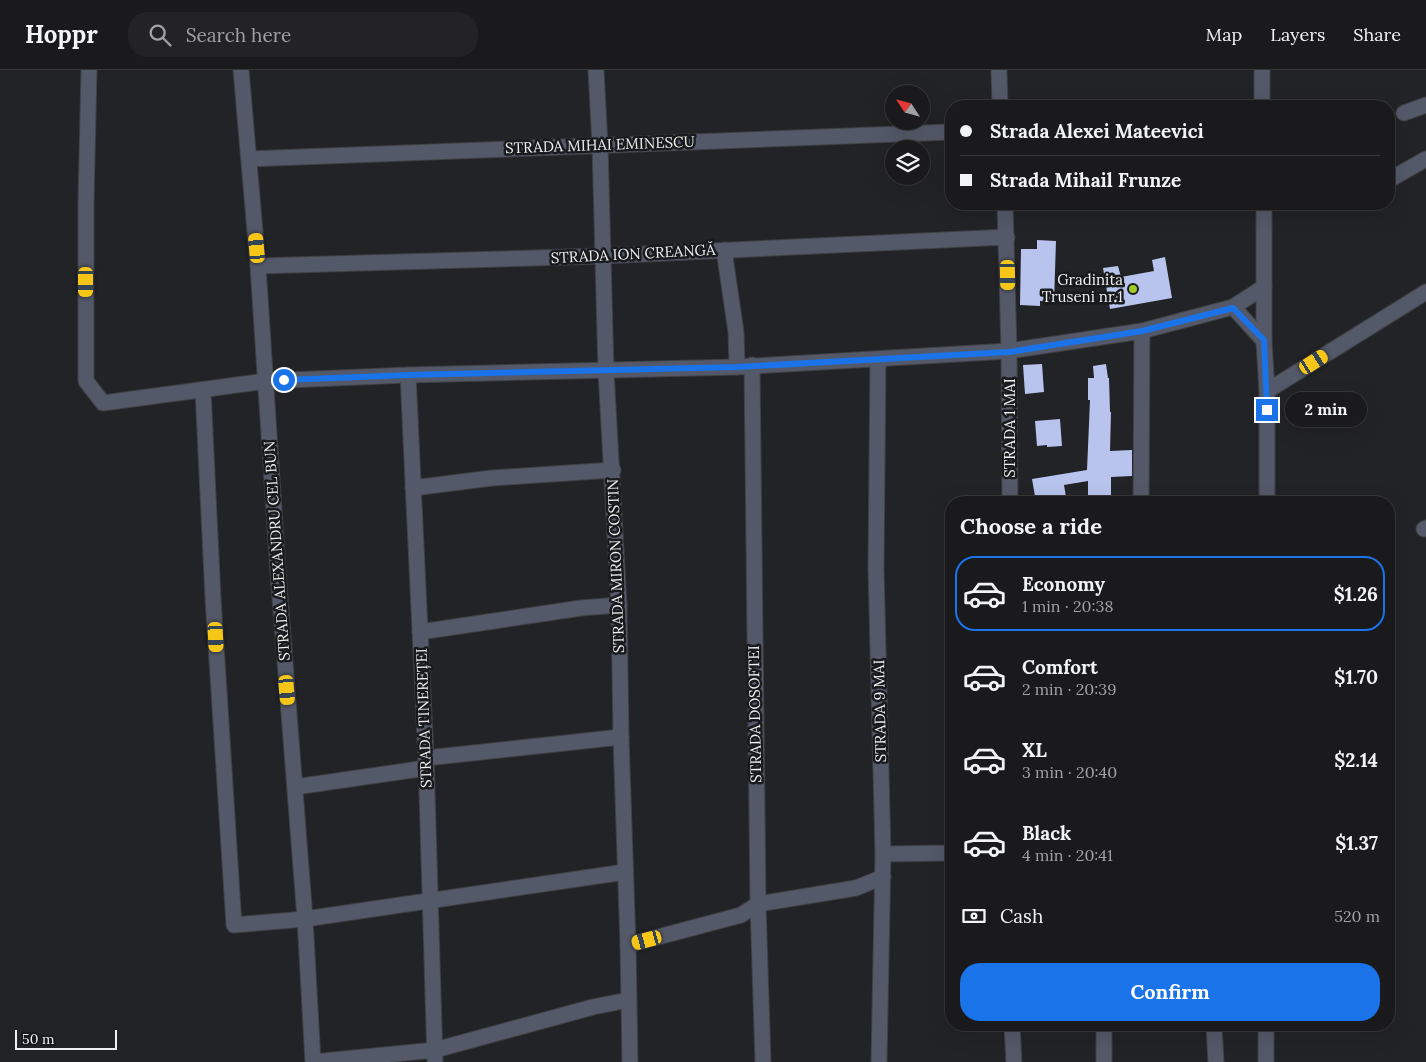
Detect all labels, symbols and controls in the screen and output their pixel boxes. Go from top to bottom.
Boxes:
search box [128,12,478,57]
text: Hoppr [25,19,98,50]
icon: search [146,21,174,49]
text: Search here [186,23,291,47]
text: Map [1206,23,1242,46]
text: Layers [1270,23,1325,46]
text: Share [1353,23,1401,46]
north arrow [885,85,930,130]
map controls [885,85,930,185]
text: Strada Alexei Mateevici [990,119,1204,143]
street label: STRADA MIHAI EMINESCU [505,132,695,157]
button: layers [885,140,930,185]
text: Strada Mihail Frunze [990,168,1181,192]
car [248,232,265,264]
street label: STRADA ION CREANGĂ [550,240,716,267]
car [1000,260,1015,290]
car [78,267,93,297]
place label: Gradinita Truseni nr.1 [1042,270,1123,306]
marker: Gradinita Truseni nr.1 [1127,283,1139,295]
car [1297,348,1330,376]
route start [273,369,295,391]
street label: STRADA 1 MAI [1000,378,1019,478]
callout: 2 min [1284,392,1367,428]
route end [1256,399,1278,421]
text: 2 min [1305,399,1347,419]
street label: STRADA ALEXANDRU CEL BUN [259,440,294,662]
street label: STRADA MIRON COSTIN [603,479,628,653]
text: Choose a ride [960,512,1102,540]
icon: car [962,571,1007,616]
text: Economy [1022,572,1105,596]
text: $1.26 [1334,582,1378,606]
text: 1 min · 20:38 [1022,596,1113,616]
car [207,622,224,652]
street label: STRADA DOSOFTEI [744,645,765,783]
street label: STRADA TINEREȚEI [412,648,436,788]
icon: car [962,654,1007,699]
text: Comfort [1022,655,1098,679]
street label: STRADA 9 MAI [869,659,890,763]
text: $1.70 [1334,665,1378,689]
car [278,674,295,706]
text: 2 min · 20:39 [1022,679,1116,699]
icon: car [962,737,1007,782]
text: XL [1022,738,1047,762]
text: $2.14 [1334,748,1378,772]
text: 3 min · 20:40 [1022,762,1117,782]
icon: car [962,820,1007,865]
text: Black [1022,821,1071,845]
text: $1.37 [1335,831,1378,855]
text: 4 min · 20:41 [1022,845,1113,865]
icon: cash [960,902,988,930]
text: Cash [1000,904,1043,928]
text: 520 m [1334,906,1380,926]
car [630,929,663,951]
button: Confirm [960,963,1380,1021]
scale bar [15,1027,118,1050]
text: 50 m [22,1030,55,1048]

